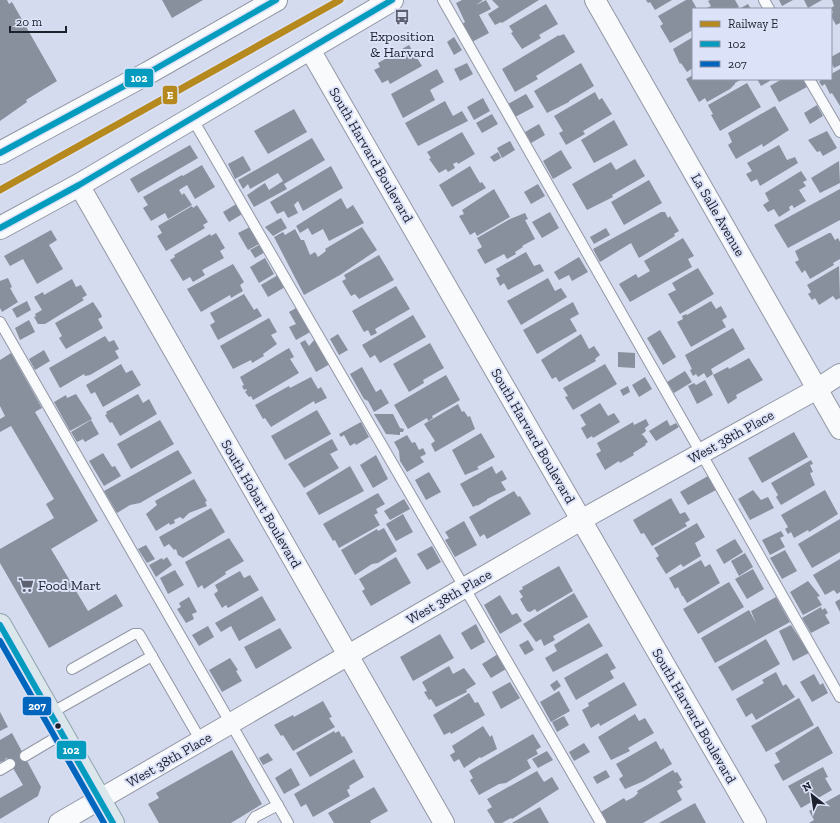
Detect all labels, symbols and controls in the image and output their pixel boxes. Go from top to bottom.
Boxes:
scale bar [10,8,66,34]
bus stop icon: Exposition & Harvard [393,8,411,26]
legend [692,8,832,80]
text: 20 m [16,15,43,29]
text: Railway E [728,17,778,31]
place label: Exposition & Harvard [370,28,434,61]
text: 102 [728,37,746,51]
text: 207 [728,57,747,71]
line badge: 102 [124,68,154,88]
text: 102 [131,72,147,85]
street label: South Harvard Boulevard [325,84,417,226]
line badge: E [162,85,178,105]
text: E [167,89,174,102]
street label: La Salle Avenue [687,171,749,260]
street label: South Harvard Boulevard [487,365,579,507]
street label: West 38th Place [685,406,777,468]
street label: South Hobart Boulevard [217,437,305,572]
street label: West 38th Place [403,566,495,628]
supermarket icon: Food Mart [17,576,35,594]
place label: Food Mart [38,577,102,594]
street label: South Harvard Boulevard [648,645,740,787]
line badge: 207 [22,696,52,716]
text: 207 [28,700,46,713]
unlabelled marker [53,721,63,731]
street label: West 38th Place [123,729,215,791]
line badge: 102 [56,740,87,760]
text: 102 [63,744,79,757]
north arrow [792,775,832,815]
text: N [800,779,815,794]

